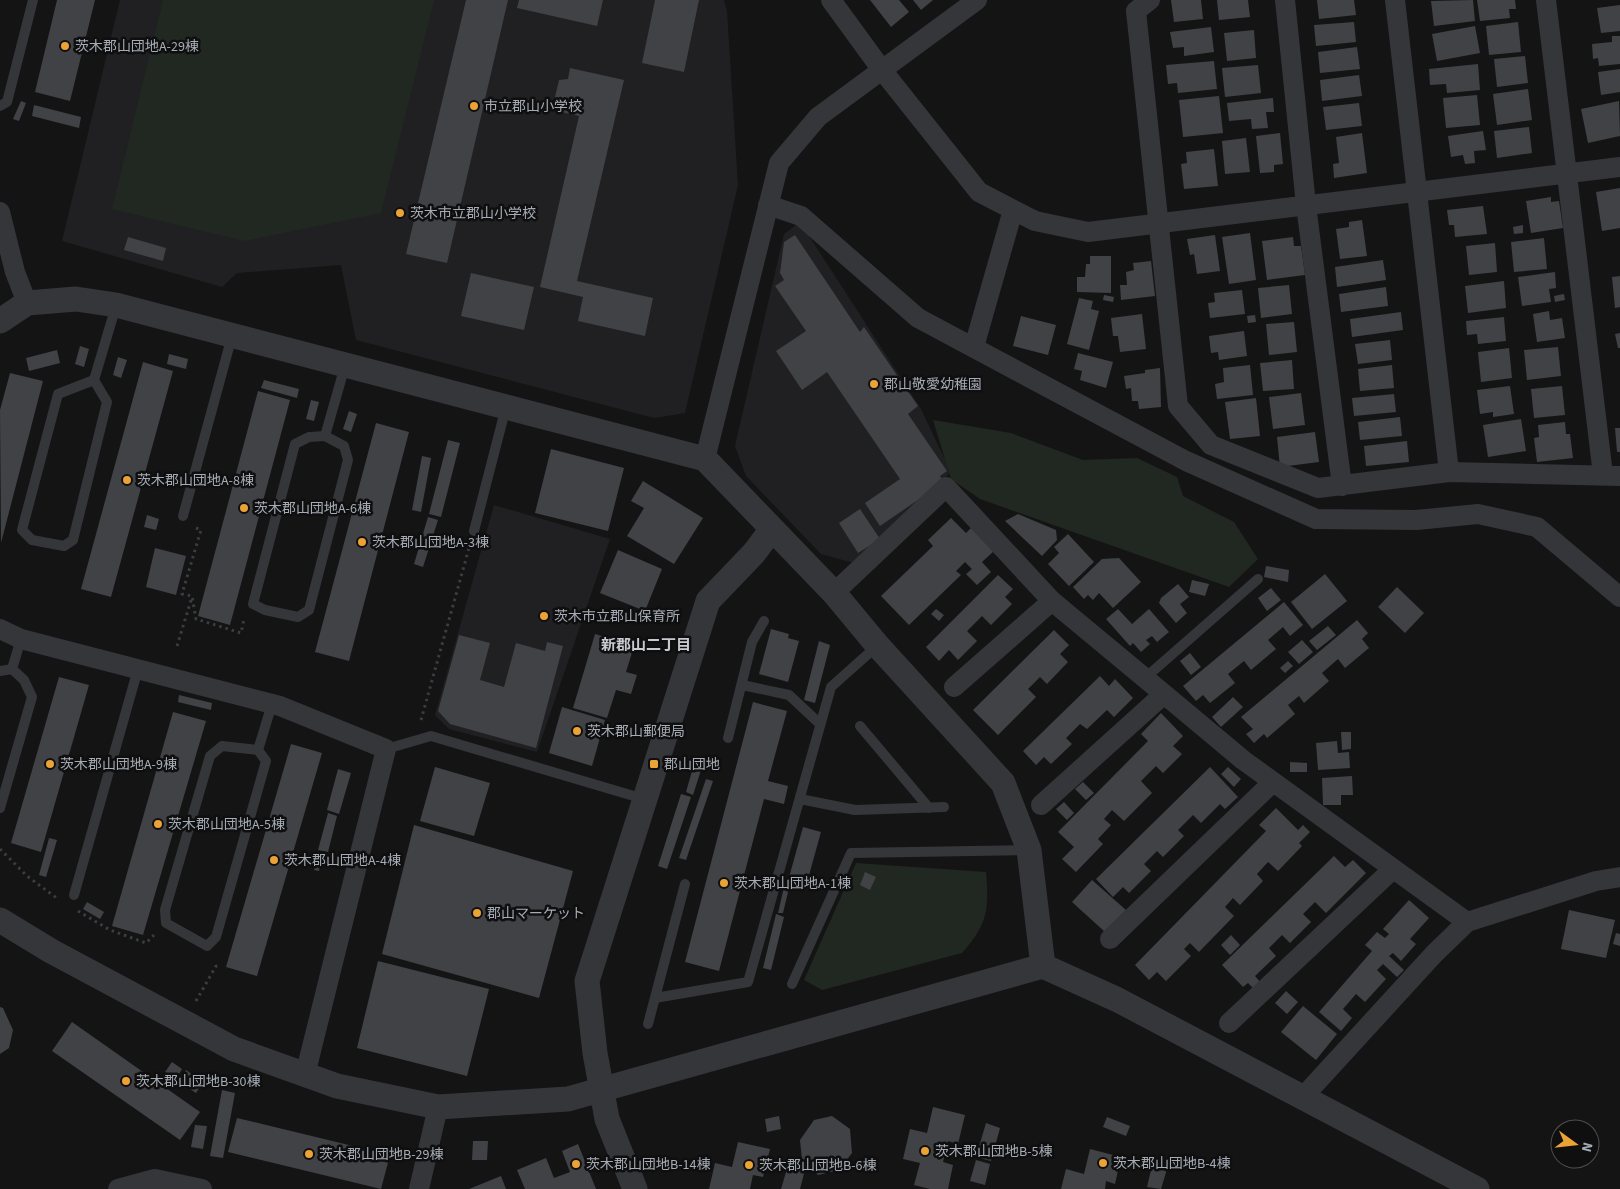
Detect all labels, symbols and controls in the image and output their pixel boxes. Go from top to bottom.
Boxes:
place label: 茨木郡山団地A-29棟 [75,37,199,57]
marker: 茨木郡山団地A-29棟 [59,40,71,52]
place label: 市立郡山小学校 [484,97,582,117]
marker: 市立郡山小学校 [468,100,480,112]
place label: 茨木市立郡山小学校 [410,204,536,224]
marker: 茨木市立郡山小学校 [394,207,406,219]
place label: 郡山敬愛幼稚園 [884,375,982,395]
marker: 郡山敬愛幼稚園 [868,378,880,390]
place label: 茨木郡山団地A-8棟 [137,471,254,491]
marker: 茨木郡山団地A-8棟 [121,474,133,486]
place label: 茨木郡山団地A-6棟 [254,499,371,519]
marker: 茨木郡山団地A-6棟 [238,502,250,514]
place label: 茨木郡山団地A-3棟 [372,533,489,553]
marker: 茨木郡山団地A-3棟 [356,536,368,548]
place label: 茨木市立郡山保育所 [554,607,680,627]
marker: 茨木市立郡山保育所 [538,610,550,622]
district label: 新郡山二丁目 [601,635,691,656]
place label: 茨木郡山郵便局 [587,722,685,742]
marker: 茨木郡山郵便局 [571,725,583,737]
place label: 茨木郡山団地A-9棟 [60,755,177,775]
place label: 郡山団地 [664,755,720,775]
marker: 茨木郡山団地A-9棟 [44,758,56,770]
marker: 郡山団地 [648,758,660,770]
place label: 茨木郡山団地A-5棟 [168,815,285,835]
marker: 茨木郡山団地A-5棟 [152,818,164,830]
place label: 茨木郡山団地A-4棟 [284,851,401,871]
marker: 茨木郡山団地A-4棟 [268,854,280,866]
place label: 茨木郡山団地A-1棟 [734,874,851,894]
marker: 茨木郡山団地A-1棟 [718,877,730,889]
place label: 郡山マーケット [487,904,585,924]
marker: 郡山マーケット [471,907,483,919]
place label: 茨木郡山団地B-30棟 [136,1072,261,1092]
marker: 茨木郡山団地B-30棟 [120,1075,132,1087]
north arrow [1550,1119,1600,1169]
text: N [1576,1140,1597,1154]
place label: 茨木郡山団地B-5棟 [935,1142,1053,1162]
place label: 茨木郡山団地B-29棟 [319,1145,444,1165]
marker: 茨木郡山団地B-5棟 [919,1145,931,1157]
marker: 茨木郡山団地B-29棟 [303,1148,315,1160]
place label: 茨木郡山団地B-4棟 [1113,1154,1231,1174]
place label: 茨木郡山団地B-14棟 [586,1155,711,1175]
place label: 茨木郡山団地B-6棟 [759,1156,877,1176]
marker: 茨木郡山団地B-4棟 [1097,1157,1109,1169]
marker: 茨木郡山団地B-14棟 [570,1158,582,1170]
marker: 茨木郡山団地B-6棟 [743,1159,755,1171]

